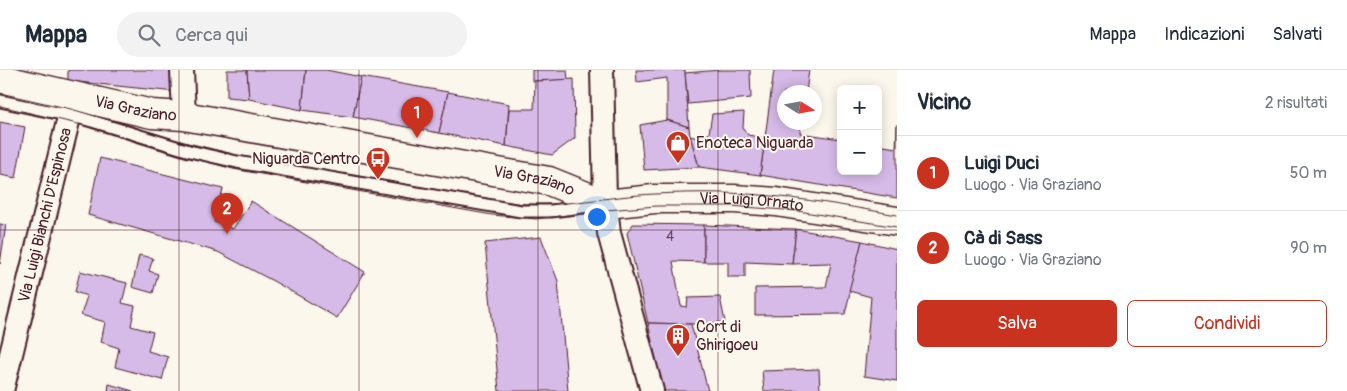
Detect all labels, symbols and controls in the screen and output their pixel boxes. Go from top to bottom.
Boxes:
search box [117,12,467,57]
text: Mappa [25,20,87,49]
icon: search [135,21,163,49]
text: Cerca qui [175,23,248,47]
text: Mappa [1089,23,1136,46]
text: Indicazioni [1164,23,1244,46]
text: Salvati [1272,23,1322,46]
north arrow [777,85,822,130]
map controls [837,85,882,175]
button: + [837,85,882,130]
text: Vicino [917,89,971,116]
street label: Via Graziano [93,91,178,126]
text: 2 risultati [1265,93,1327,113]
pin: 1 [401,97,433,138]
street label: Via Luigi Bianchi D'Espinosa [14,126,76,305]
shop icon: Enoteca Niguarda [665,130,691,164]
button: − [837,130,882,175]
place label: Enoteca Niguarda [696,133,814,153]
bus stop icon: Niguarda Centro [365,146,391,180]
place label: Niguarda Centro [252,149,360,169]
text: Luigi Duci [964,151,1039,175]
street label: Via Graziano [492,161,578,200]
text: 1 [930,163,936,183]
text: 50 m [1290,163,1327,183]
text: Luogo · Via Graziano [964,175,1102,195]
street label: Via Luigi Ornato [699,189,805,216]
pin: 2 [211,193,243,234]
your location [584,204,610,230]
text: Cà di Sass [964,226,1042,250]
house number: 4 [666,228,674,245]
text: 2 [929,238,937,258]
text: 90 m [1290,238,1327,258]
text: Luogo · Via Graziano [964,250,1102,270]
button: Salva [917,300,1117,347]
button: Condividi [1127,300,1327,347]
place label: Cort di Ghirigoeu [696,317,758,355]
building icon: Cort di Ghirigoeu [665,323,691,357]

